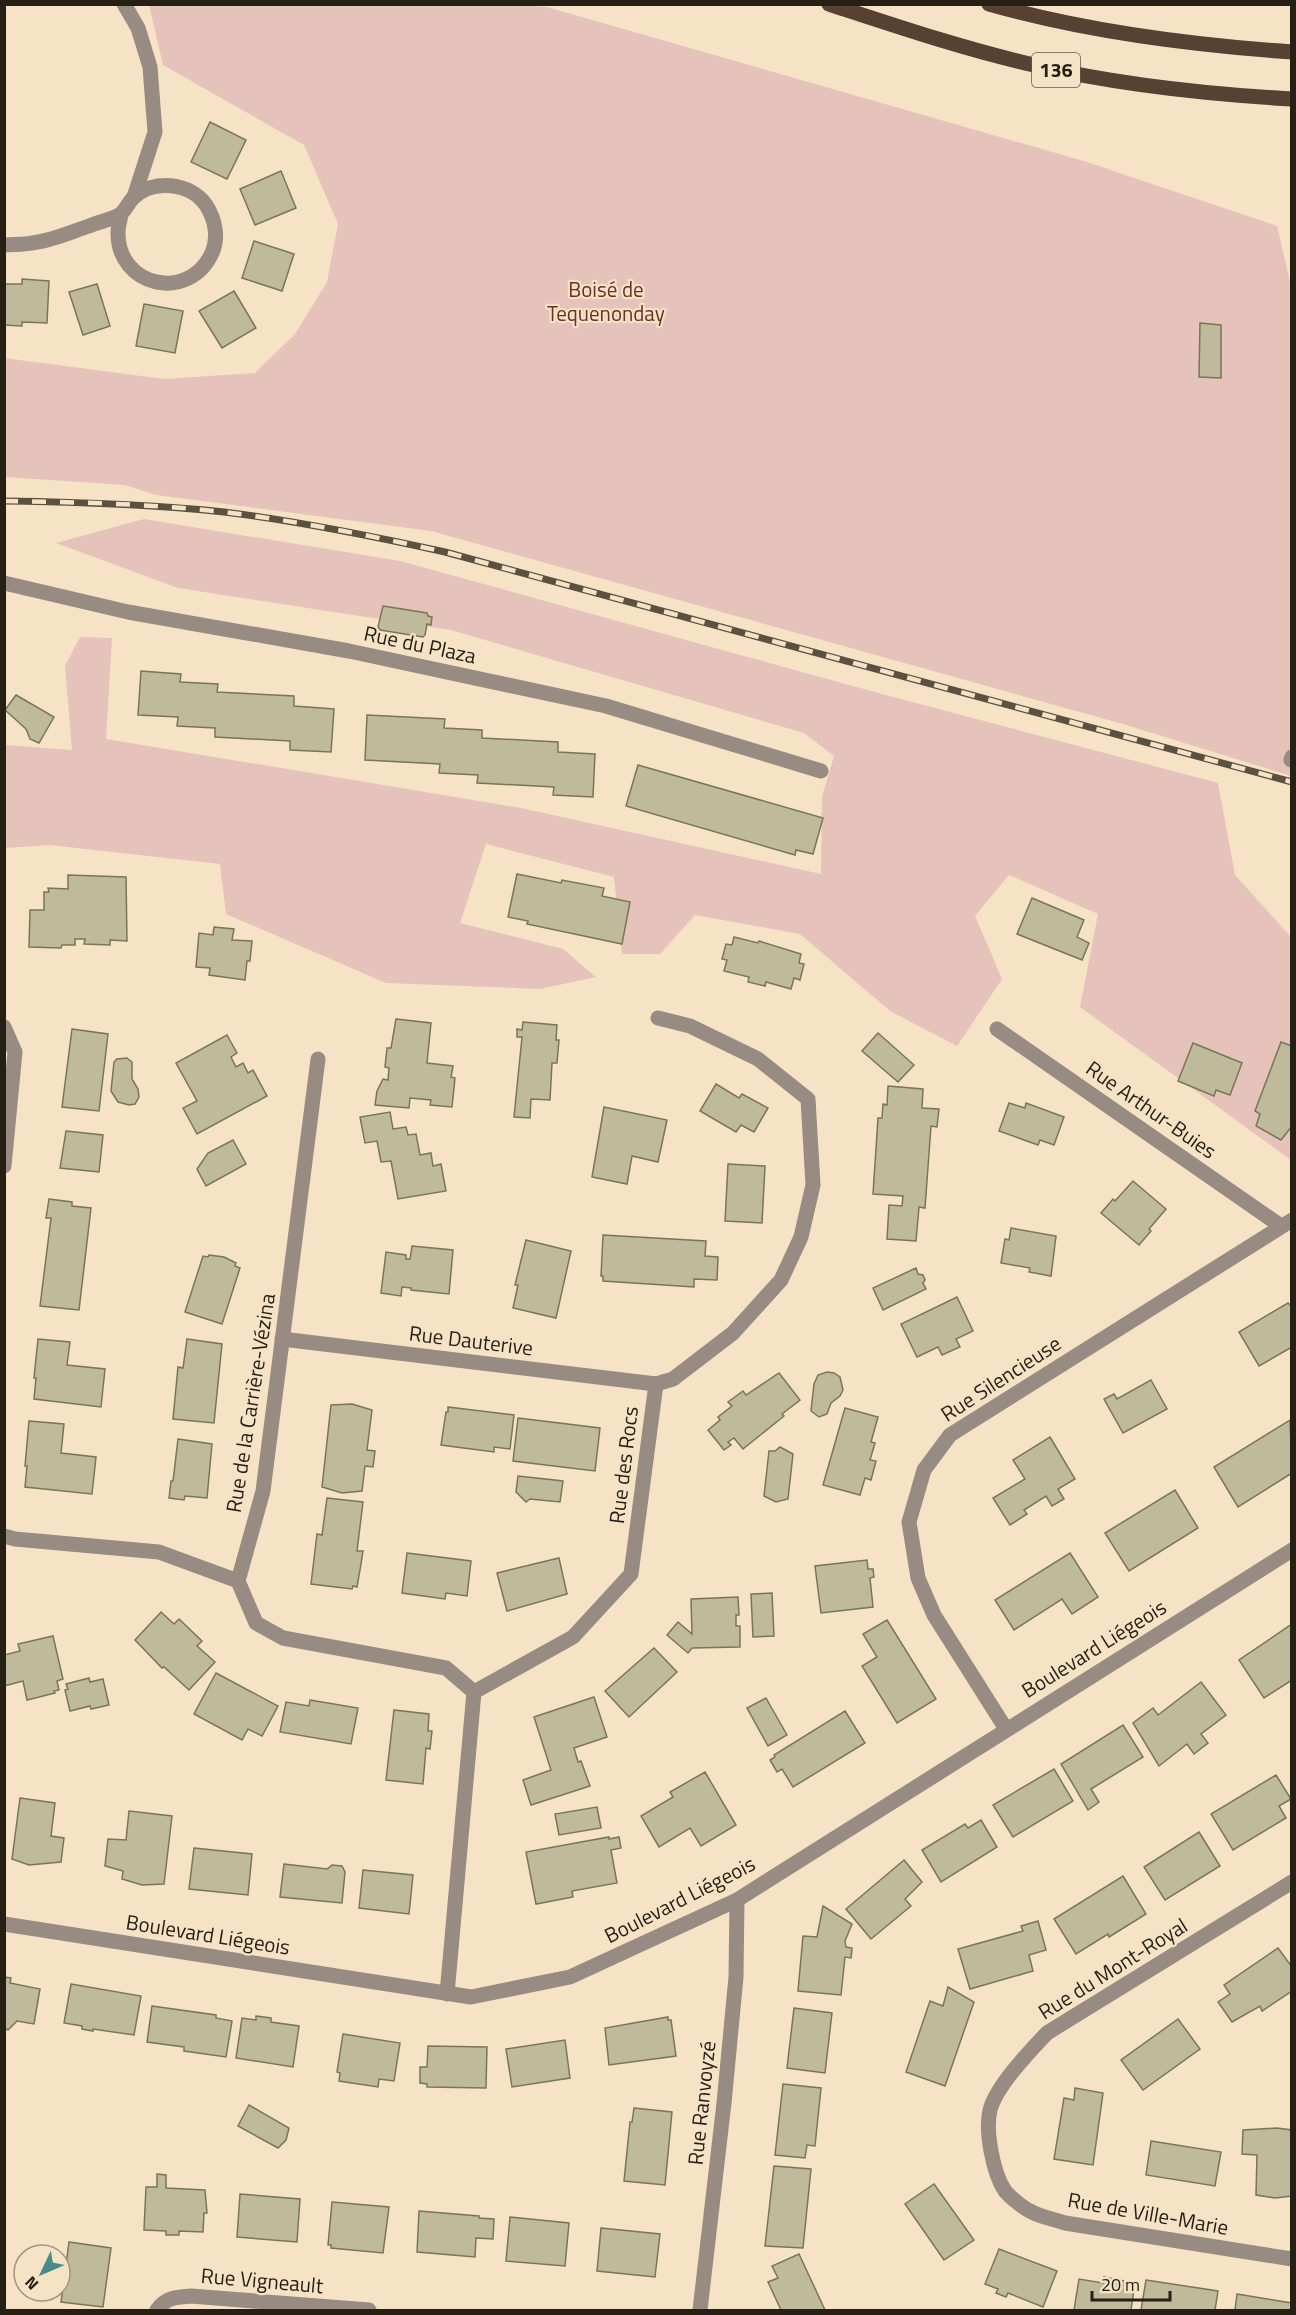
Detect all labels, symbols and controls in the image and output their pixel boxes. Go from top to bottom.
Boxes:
road number: 136 [1032,53,1080,87]
park label: Boisé de Tequenonday [547,273,665,329]
street label: Rue du Plaza [361,617,480,672]
street label: Rue Arthur-Buies [1080,1052,1224,1166]
street label: Rue de la Carrière-Vézina [217,1290,283,1515]
street label: Rue Dauterive [407,1317,535,1363]
street label: Rue Silencieuse [934,1327,1067,1429]
street label: Rue des Rocs [600,1404,646,1525]
street label: Boulevard Liégeois [1015,1591,1172,1706]
street label: Boulevard Liégeois [598,1847,761,1951]
street label: Boulevard Liégeois [124,1905,293,1963]
street label: Rue du Mont-Royal [1031,1909,1193,2027]
street label: Rue Ranvoyzé [679,2039,723,2167]
street label: Rue de Ville-Marie [1065,2183,1231,2243]
north arrow [12,2243,72,2303]
street label: Rue Vigneault [200,2259,325,2301]
scale bar [1092,2264,1170,2302]
text: N [19,2271,44,2296]
text: 20 m [1101,2271,1140,2298]

